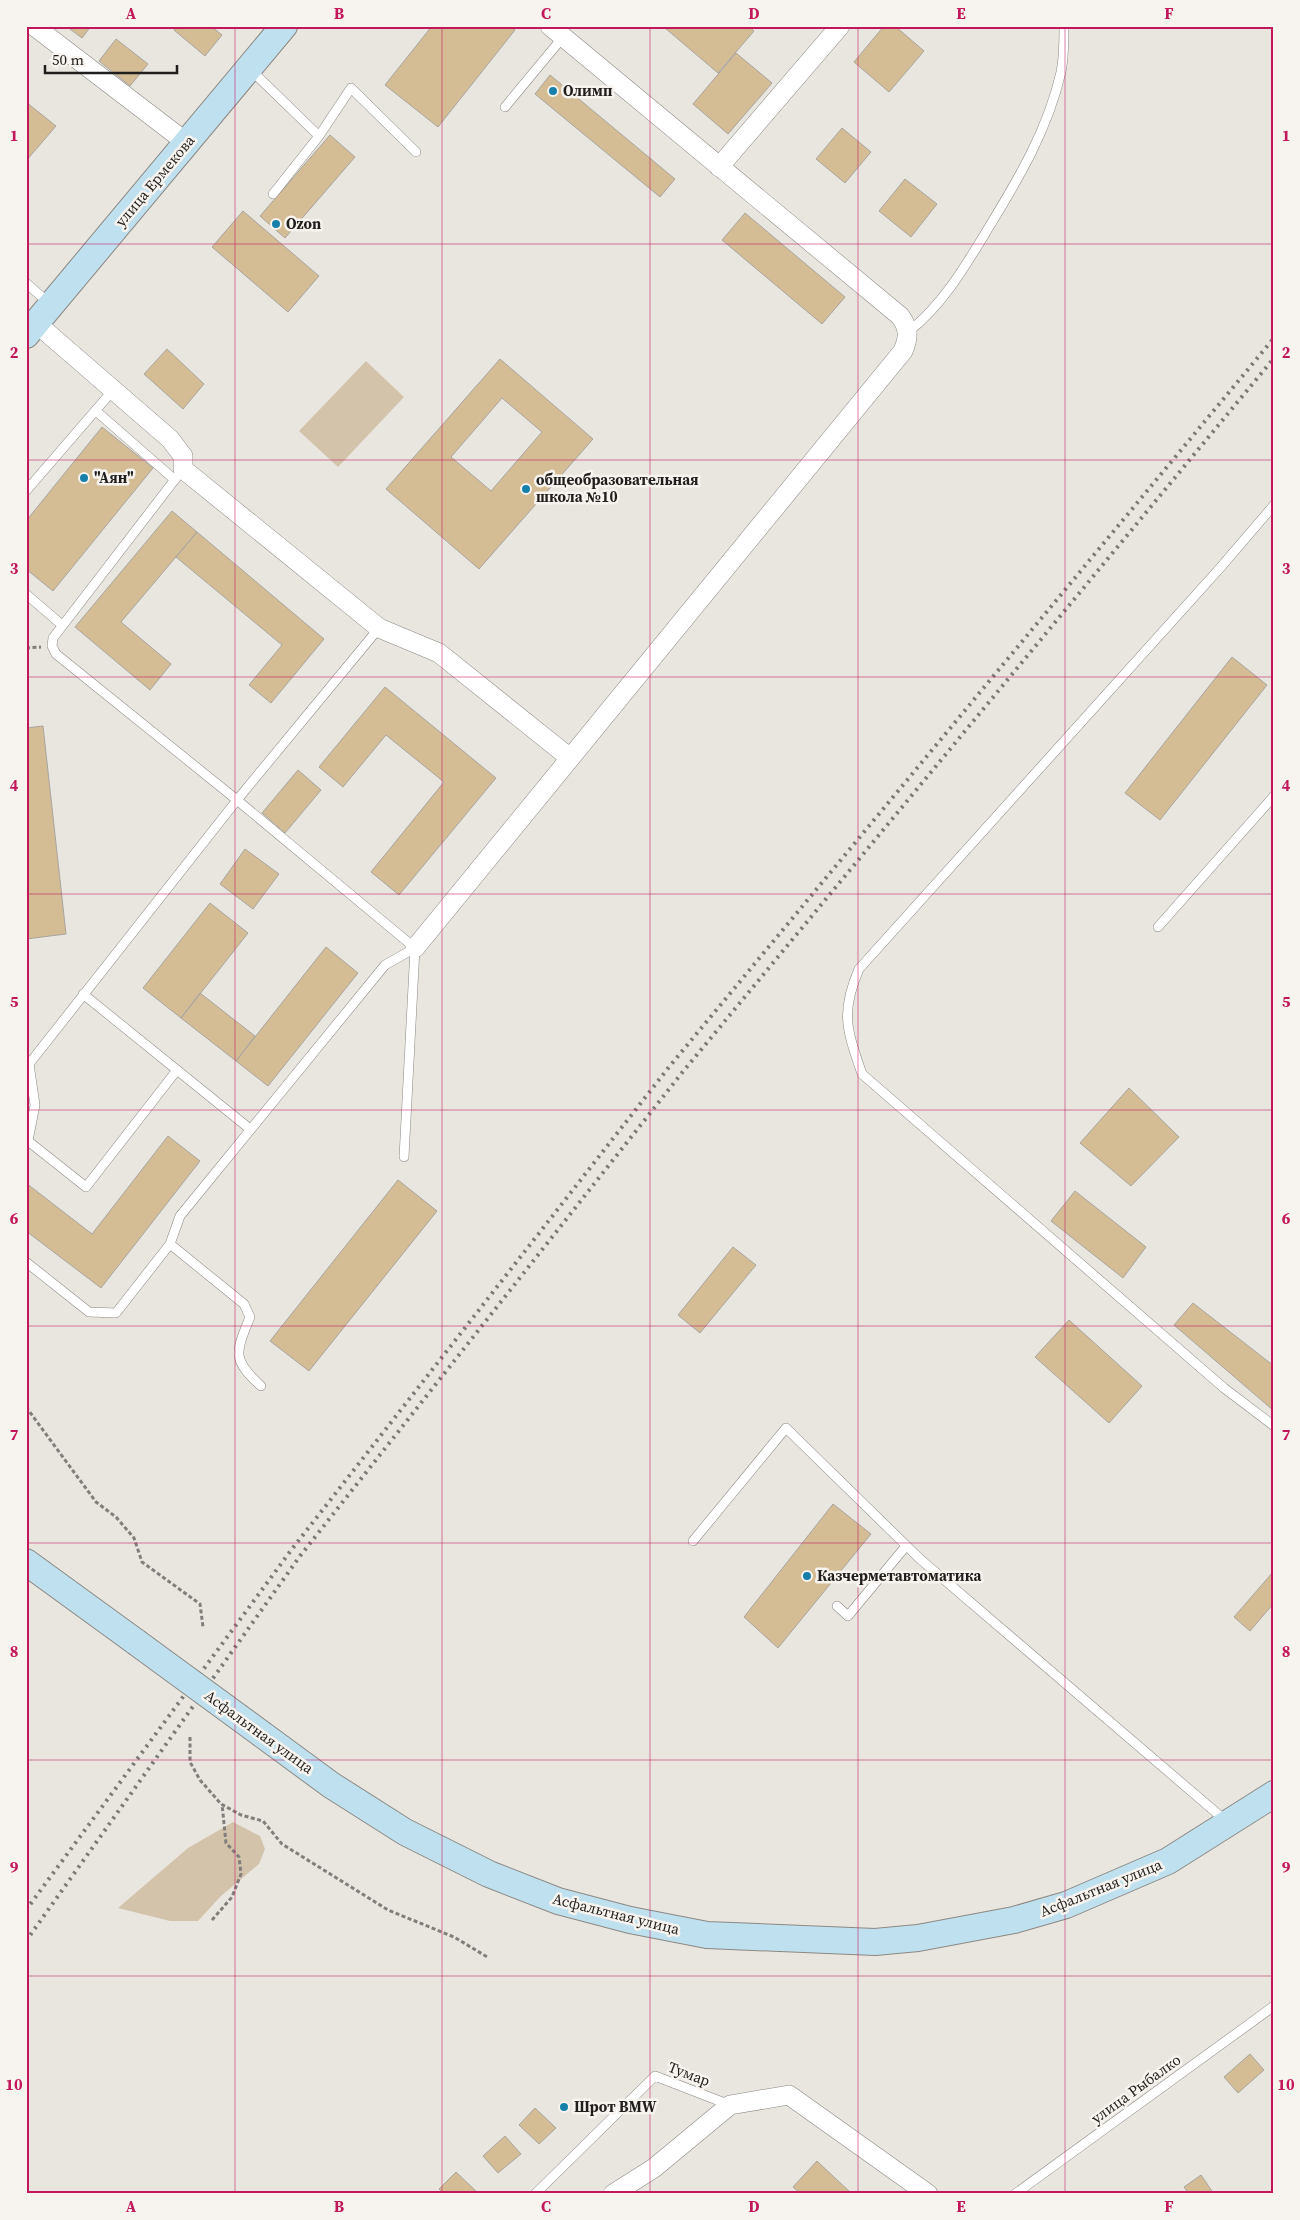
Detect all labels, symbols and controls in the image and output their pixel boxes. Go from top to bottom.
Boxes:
text: A [126,2,137,24]
text: B [334,2,345,24]
text: C [541,2,551,24]
text: D [748,2,760,24]
text: E [956,2,966,24]
text: F [1164,2,1174,24]
scale bar [45,42,178,74]
text: 50 m [52,49,84,70]
place label: Олимп [563,80,613,101]
marker: Олимп [547,85,559,97]
text: 1 [10,124,18,146]
text: 1 [1282,124,1290,146]
street label: улица Ермекова [110,130,199,231]
place label: Ozon [286,213,321,234]
marker: Ozon [270,218,282,230]
text: 2 [10,341,19,363]
text: 2 [1282,341,1291,363]
place label: "Аян" [94,467,134,488]
place label: общеобразовательная школа №10 [536,469,699,507]
marker: "Аян" [78,472,90,484]
marker: общеобразовательная школа №10 [520,483,532,495]
text: 3 [10,557,19,579]
text: 3 [1282,557,1291,579]
text: 4 [10,774,19,796]
text: 4 [1282,774,1291,796]
text: 5 [10,990,19,1012]
text: 5 [1282,990,1291,1012]
text: 6 [10,1207,19,1229]
text: 6 [1282,1207,1291,1229]
text: 7 [10,1423,19,1445]
text: 7 [1282,1423,1291,1445]
place label: Казчерметавтоматика [817,1565,982,1586]
marker: Казчерметавтоматика [801,1570,813,1582]
text: 8 [10,1640,18,1662]
text: 8 [1282,1640,1290,1662]
street label: Асфальтная улица [201,1685,318,1779]
street label: Асфальтная улица [1037,1853,1165,1922]
text: 9 [10,1856,19,1878]
text: 9 [1282,1856,1291,1878]
street label: Асфальтная улица [551,1888,682,1940]
street label: улица Рыбалко [1087,2049,1185,2128]
street label: Тумар [665,2056,713,2091]
text: 10 [5,2073,23,2095]
text: 10 [1277,2073,1295,2095]
place label: Шрот BMW [574,2096,657,2117]
marker: Шрот BMW [558,2101,570,2113]
text: A [126,2195,137,2217]
text: B [334,2195,345,2217]
text: C [541,2195,551,2217]
text: D [748,2195,760,2217]
text: E [956,2195,966,2217]
text: F [1164,2195,1174,2217]

